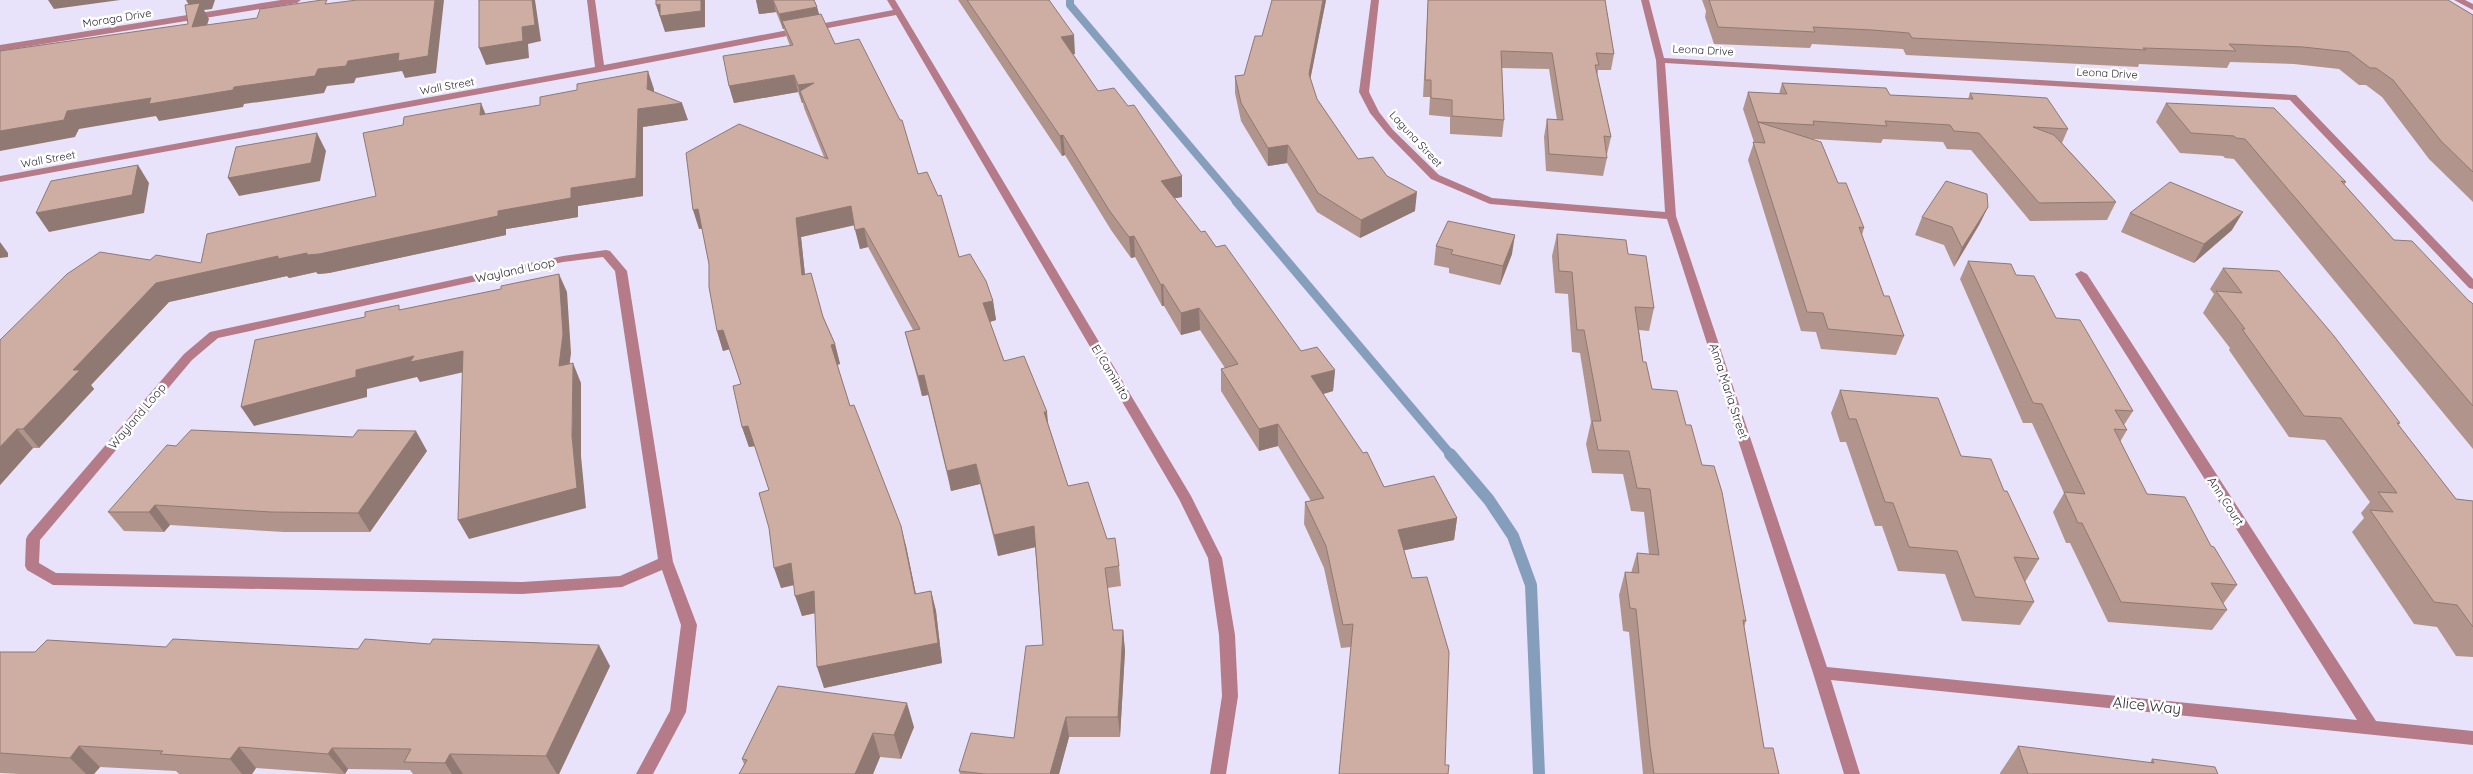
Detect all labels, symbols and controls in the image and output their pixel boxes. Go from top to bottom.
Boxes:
street label: Moraga Drive [82,6,152,30]
street label: Leona Drive [1672,41,1734,59]
street label: Leona Drive [2076,64,2138,82]
street label: Wall Street [419,74,476,98]
street label: Laguna Street [1386,108,1446,170]
street label: Wall Street [20,147,77,171]
street label: Wayland Loop [474,254,556,286]
street label: El Caminito [1089,341,1133,403]
street label: Anna Maria Street [1706,341,1752,441]
street label: Wayland Loop [105,380,169,452]
street label: Ann Court [2205,474,2247,528]
street label: Alice Way [2112,692,2182,718]

